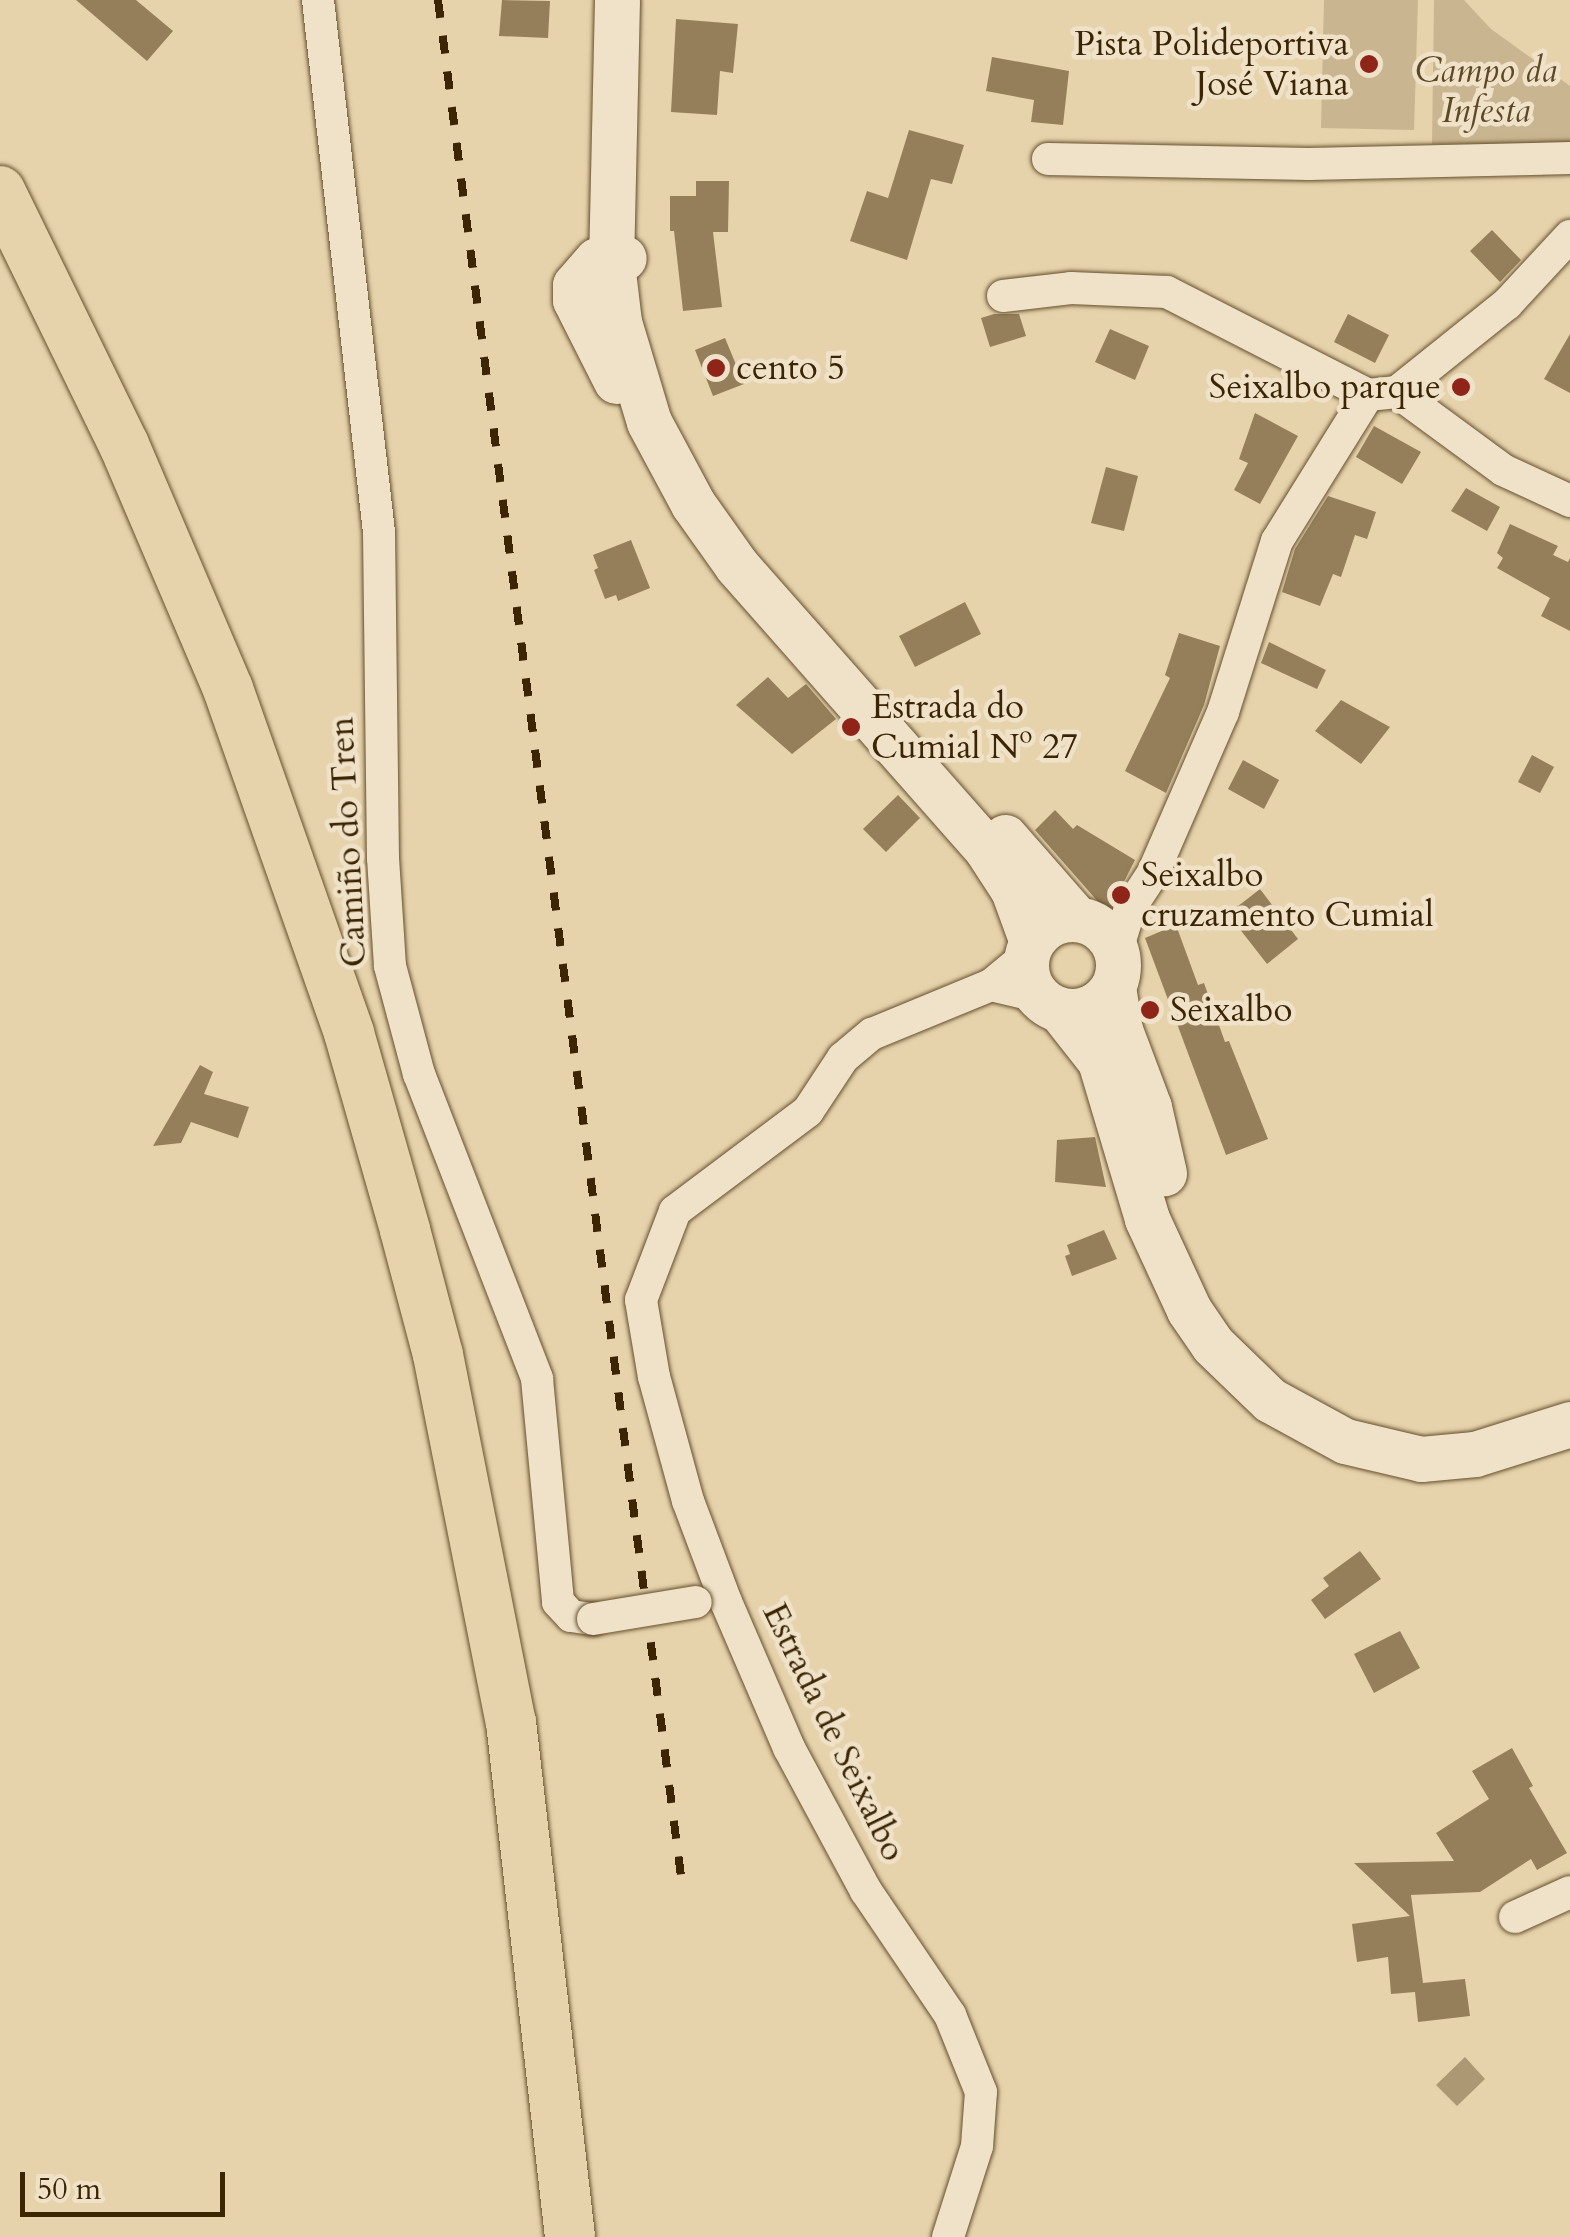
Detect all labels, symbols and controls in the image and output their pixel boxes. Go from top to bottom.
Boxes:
place label: Pista Polideportiva José Viana [1074,23,1349,105]
park label: Campo da Infesta [1415,50,1557,132]
marker: Pista Polideportiva José Viana [1358,53,1380,75]
place label: cento 5 [736,347,845,389]
marker: cento 5 [705,357,727,379]
place label: Seixalbo parque [1209,366,1441,408]
marker: Seixalbo parque [1450,376,1472,398]
place label: Estrada do Cumial Nº 27 [871,686,1078,768]
street label: Camiño do Tren [320,716,376,968]
marker: Estrada do Cumial Nº 27 [840,716,862,738]
place label: Seixalbo cruzamento Cumial [1141,854,1434,936]
marker: Seixalbo cruzamento Cumial [1110,884,1132,906]
place label: Seixalbo [1170,989,1292,1031]
marker: Seixalbo [1139,999,1161,1021]
street label: Estrada de Seixalbo [753,1596,915,1868]
scale bar [25,2152,230,2214]
text: 50 m [37,2169,101,2210]

